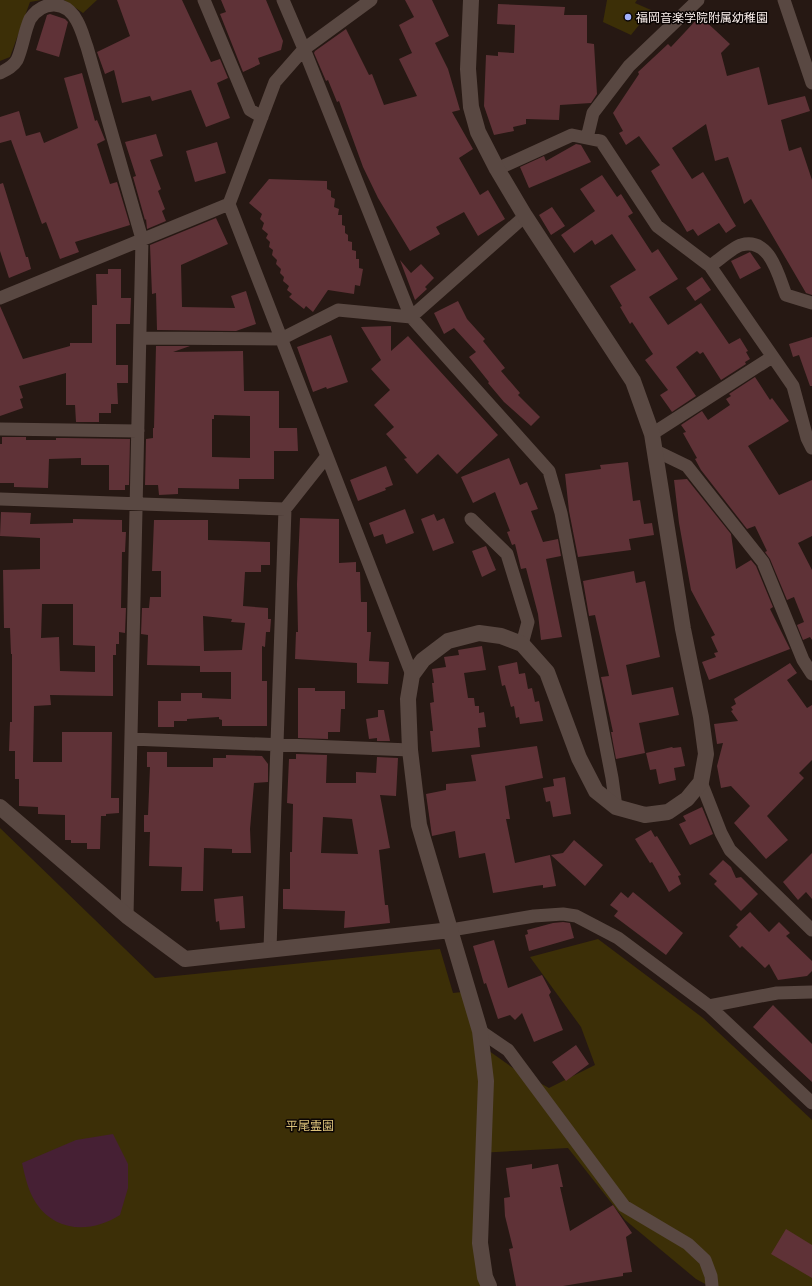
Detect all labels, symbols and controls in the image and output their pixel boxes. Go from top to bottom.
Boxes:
place label: 福岡音楽学院附属幼稚園 [636,9,768,26]
marker: 福岡音楽学院附属幼稚園 [623,12,633,22]
park label: 平尾霊園 [286,1117,334,1134]

